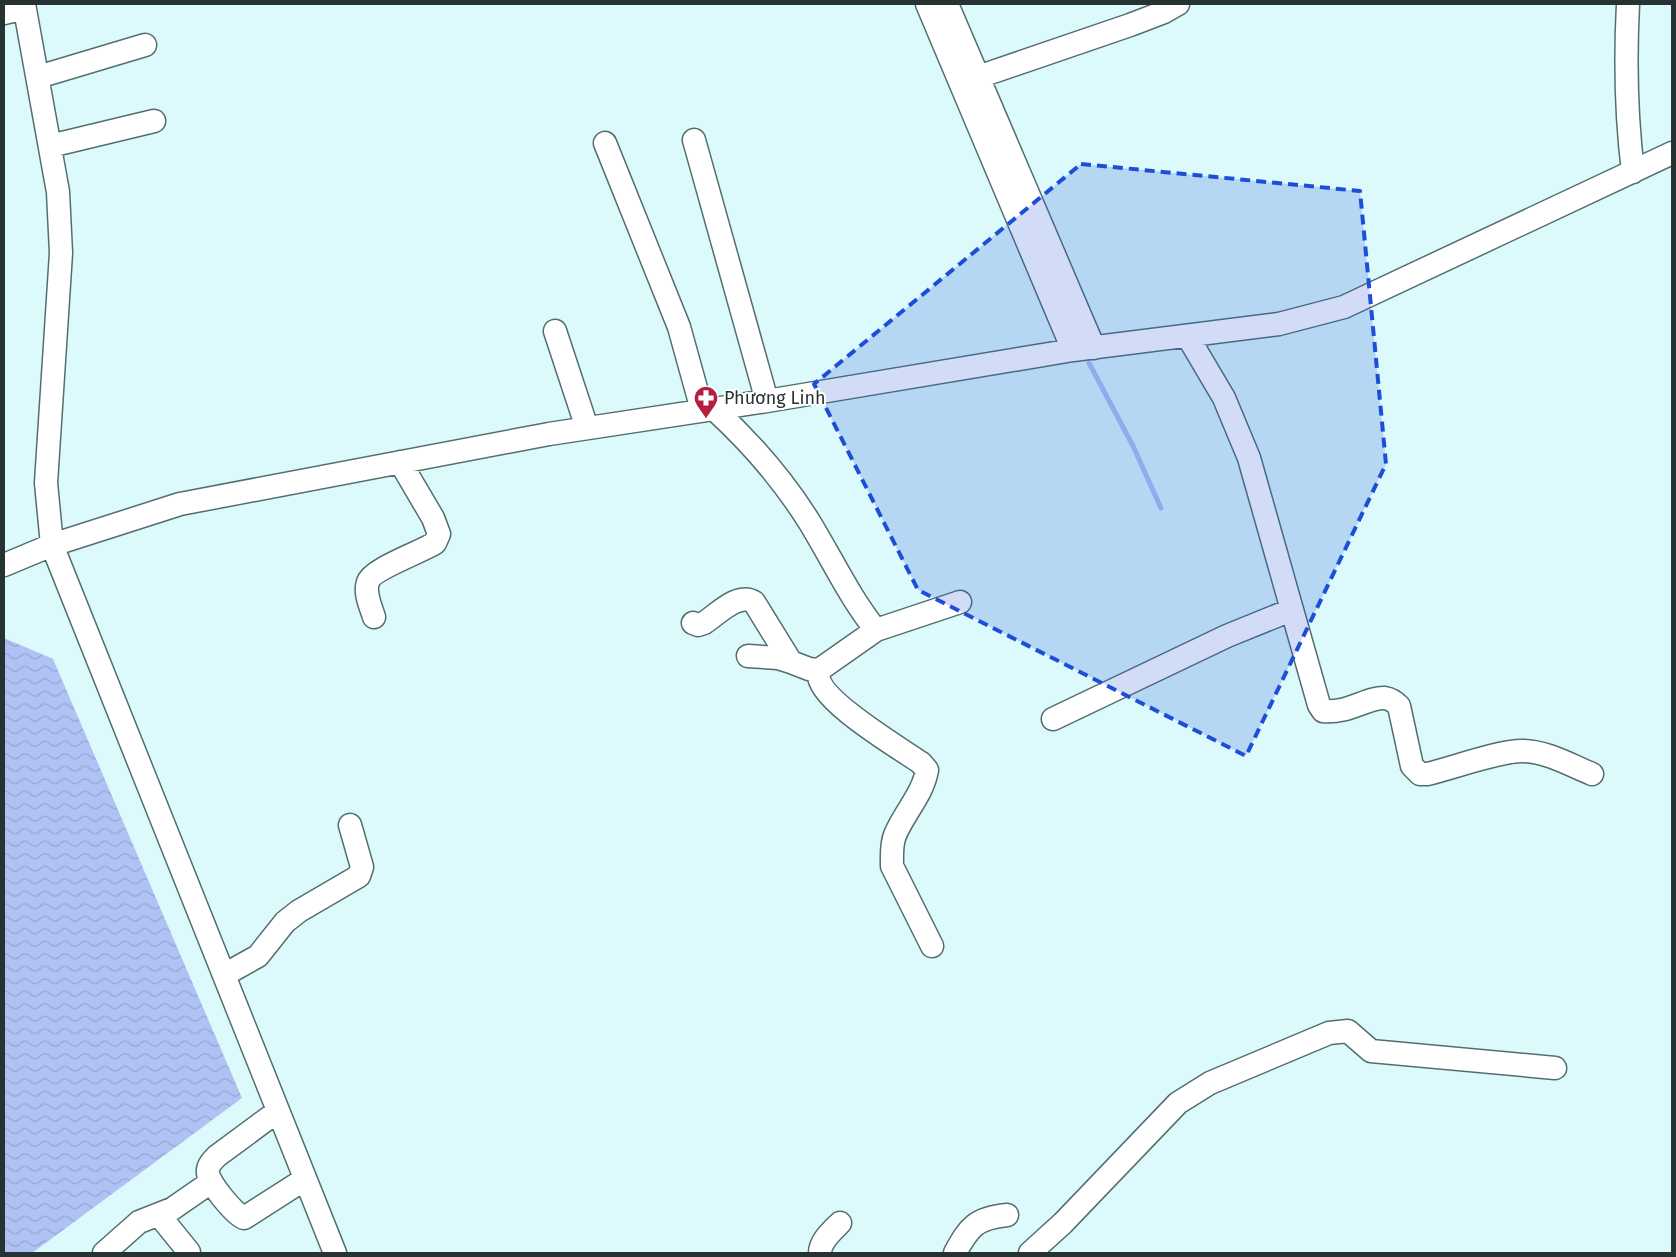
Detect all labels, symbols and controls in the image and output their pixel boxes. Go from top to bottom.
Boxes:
pharmacy icon: Phương Linh [693,385,719,419]
place label: Phương Linh [724,387,826,409]

